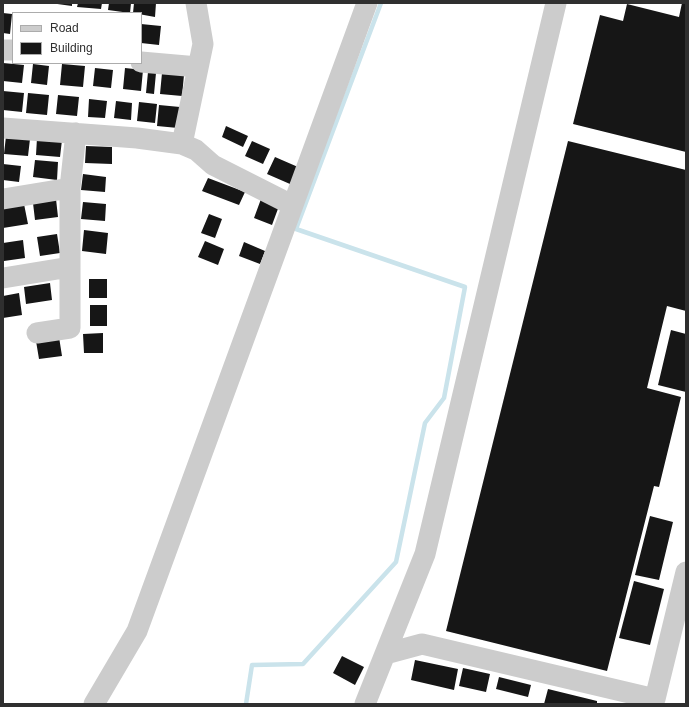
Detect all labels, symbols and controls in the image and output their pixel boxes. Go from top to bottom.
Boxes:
legend [12,12,142,64]
text: Road [50,21,79,35]
text: Building [50,41,93,55]

